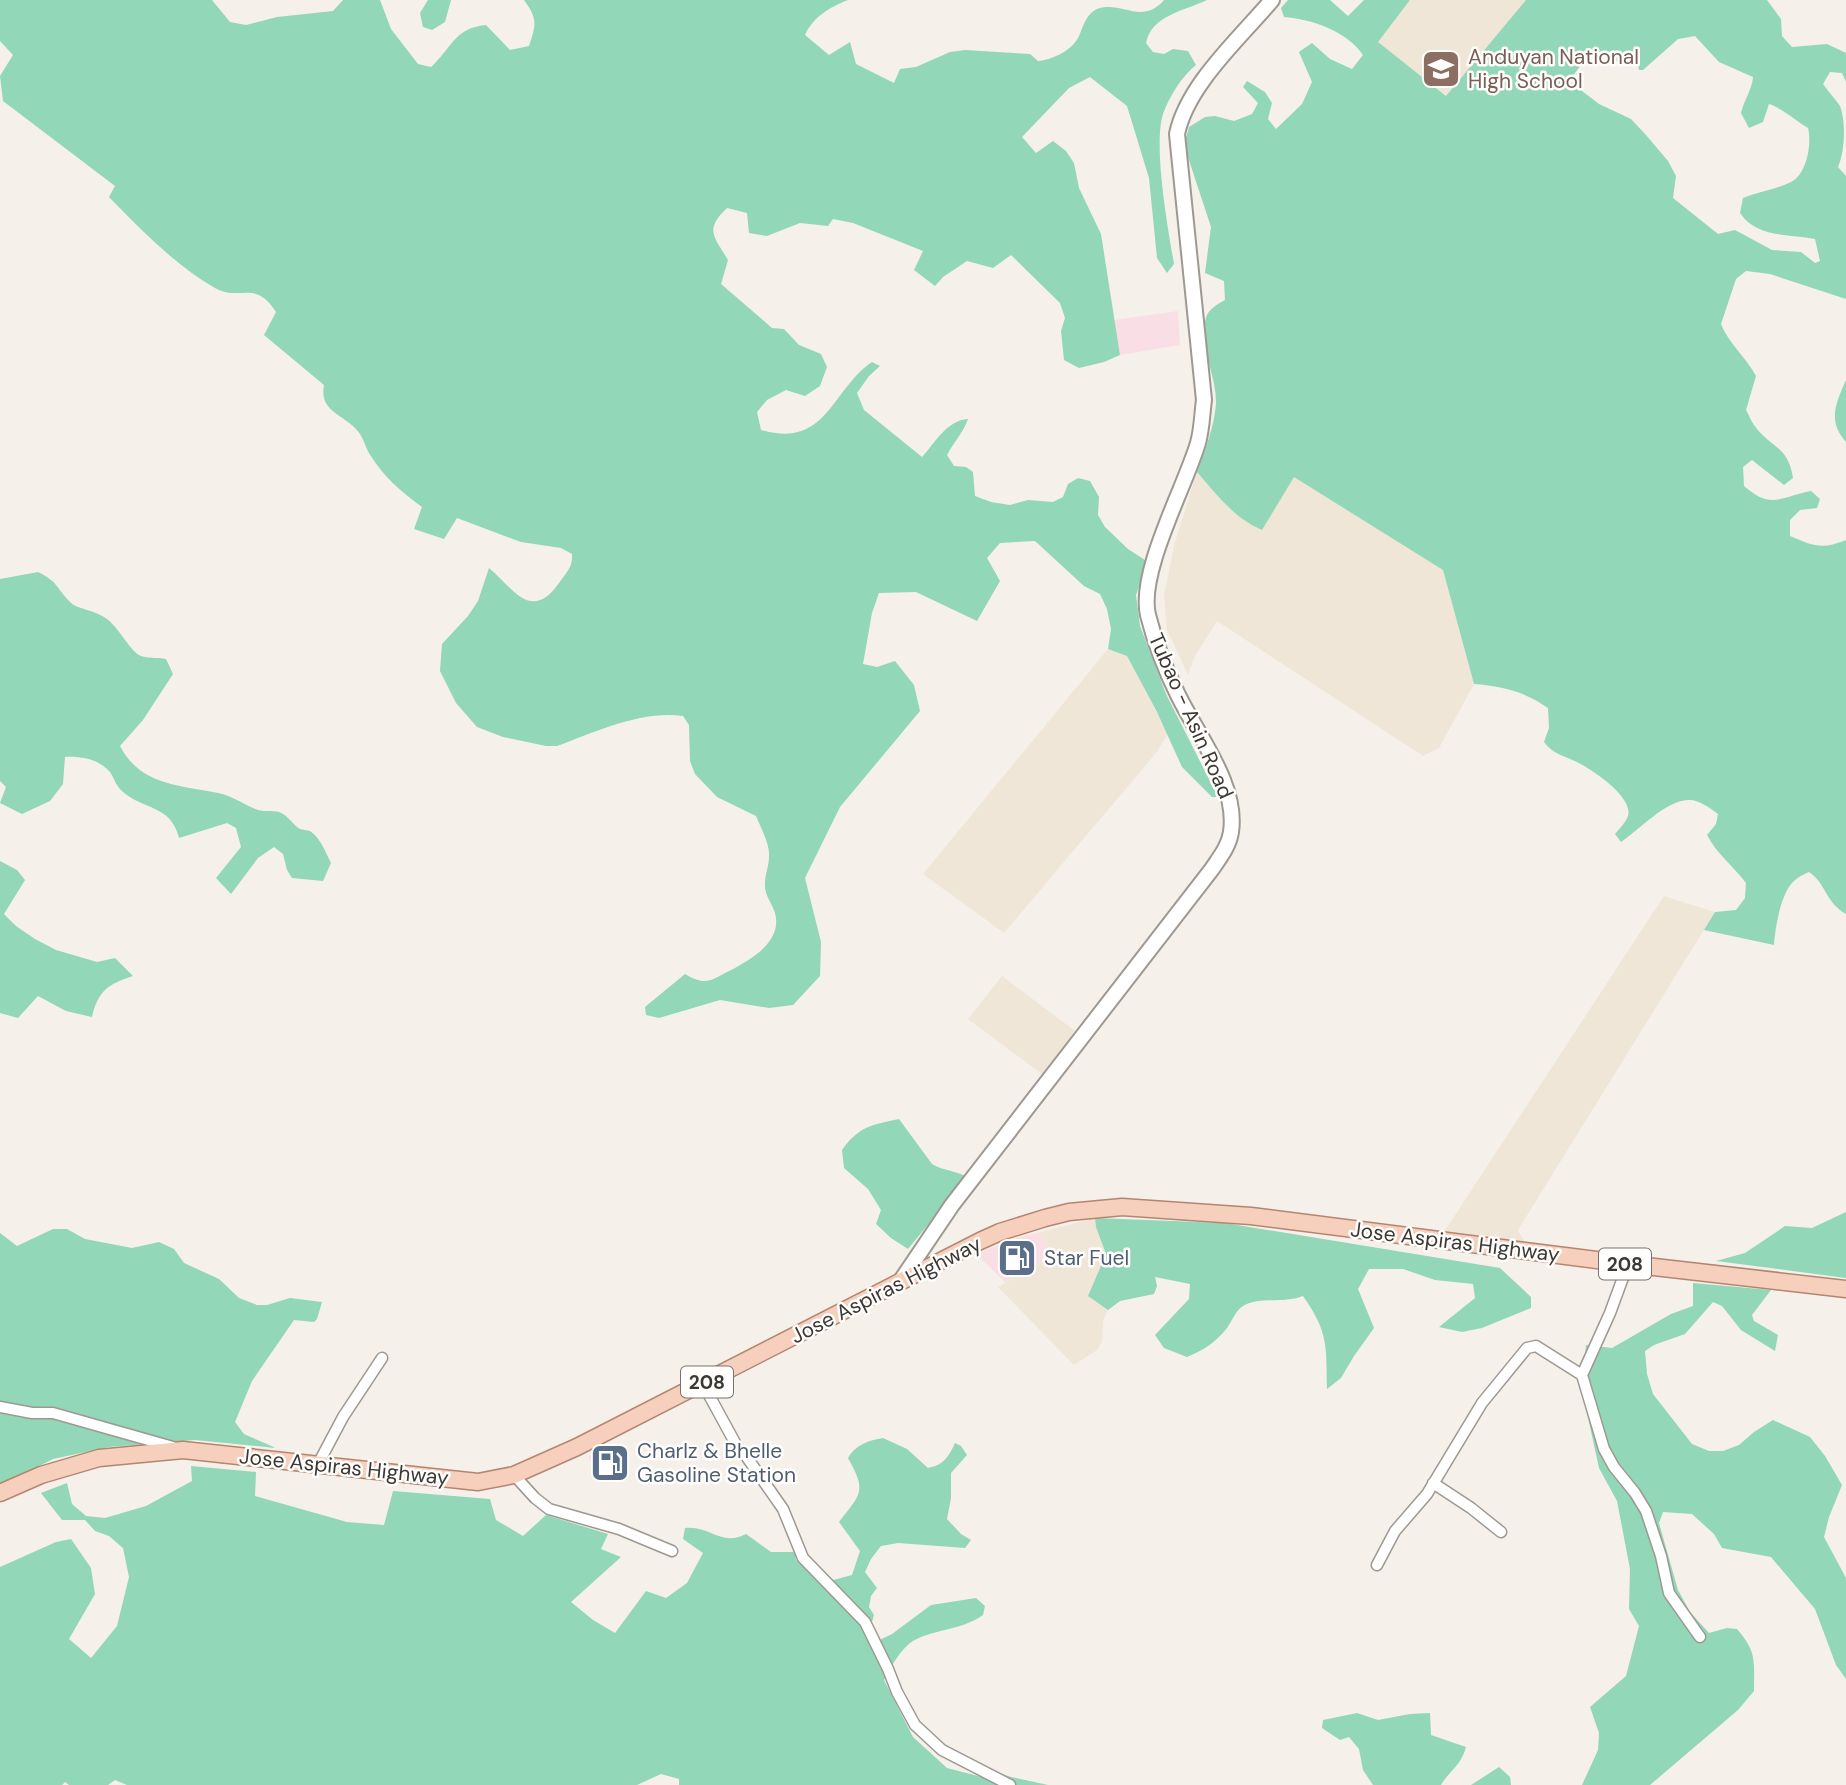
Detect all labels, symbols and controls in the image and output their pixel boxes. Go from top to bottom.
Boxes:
place label: Anduyan National High School [1468,43,1639,95]
school or university icon: Anduyan National High School [1420,48,1462,90]
street label: Tubao - Asin Road [1142,629,1240,803]
street label: Jose Aspiras Highway [1349,1215,1562,1269]
street label: Jose Aspiras Highway [786,1230,986,1350]
fuel station icon: Star Fuel [996,1237,1038,1279]
place label: Star Fuel [1044,1244,1129,1272]
road number: 208 [1599,1248,1651,1280]
road number: 208 [681,1366,733,1398]
place label: Charlz & Bhelle Gasoline Station [637,1437,796,1489]
street label: Jose Aspiras Highway [238,1442,450,1492]
fuel station icon: Charlz & Bhelle Gasoline Station [589,1442,631,1484]

